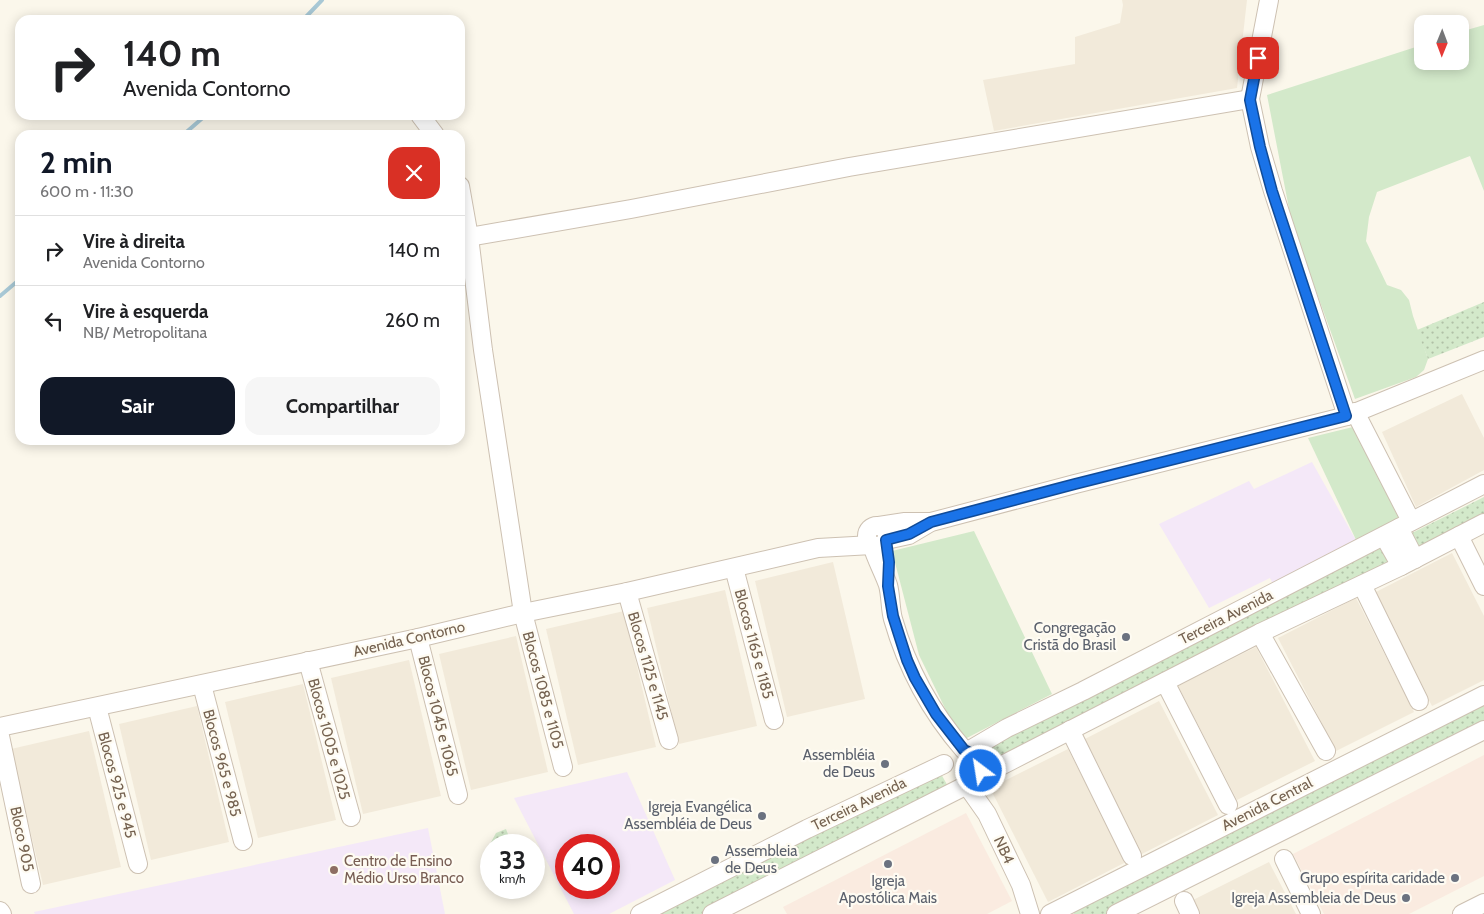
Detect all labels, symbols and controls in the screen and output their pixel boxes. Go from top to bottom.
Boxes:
north arrow [1414,15,1469,70]
map controls [1414,15,1469,70]
text: 140 m [123,32,221,75]
icon: right [40,35,105,100]
pin [1237,37,1279,79]
icon: arrive [1244,44,1272,72]
text: Avenida Contorno [123,75,291,102]
text: 2 min [40,144,112,181]
button: close [388,147,440,199]
text: 600 m · 11:30 [40,182,134,201]
text: Vire à direita [83,230,185,253]
icon: right [40,237,68,265]
text: 140 m [389,239,440,262]
text: Avenida Contorno [83,253,205,272]
text: Vire à esquerda [83,300,209,323]
icon: left [40,307,68,335]
text: 260 m [385,309,440,332]
text: NB/ Metropolitana [83,323,207,342]
button: Sair [40,377,235,435]
button: Compartilhar [245,377,440,435]
street label: Terceira Avenida [1176,585,1276,648]
street label: Blocos 1165 e 1185 [731,587,777,701]
street label: Blocos 1125 e 1145 [624,610,672,722]
street label: Avenida Contorno [351,617,467,661]
place label: Congregação Cristã do Brasil [1024,619,1116,654]
street label: Blocos 1085 e 1105 [519,629,567,751]
marker: Congregação Cristã do Brasil [1120,631,1132,643]
street label: Blocos 1045 e 1065 [414,654,462,778]
street label: Blocos 1005 e 1025 [304,676,354,802]
street label: Blocos 965 e 985 [199,707,245,819]
street label: Blocos 925 e 945 [94,730,140,840]
position arrow [954,744,1006,796]
place label: Assembléia de Deus [803,746,876,781]
marker: Assembléia de Deus [879,758,891,770]
street label: Terceira Avenida [809,773,910,835]
street label: Avenida Central [1219,773,1316,835]
place label: Igreja Evangélica Assembléia de Deus [624,798,753,833]
street label: Bloco 905 [6,805,38,873]
marker: Igreja Evangélica Assembléia de Deus [756,810,768,822]
street label: NB4 [990,833,1018,867]
speed limit sign: 40 [555,834,620,899]
place label: Assembleia de Deus [725,842,798,877]
text: 33 [499,845,526,875]
place label: Centro de Ensino Médio Urso Branco [344,852,464,887]
marker: Assembleia de Deus [709,854,721,866]
marker: Igreja Apostólica Mais [882,858,894,870]
marker: Centro de Ensino Médio Urso Branco [328,864,340,876]
place label: Grupo espírita caridade [1300,869,1445,887]
text: km/h [499,871,526,886]
place label: Igreja Apostólica Mais [839,872,937,907]
marker: Grupo espírita caridade [1449,872,1461,884]
place label: Igreja Assembleia de Deus [1231,889,1396,907]
marker: Igreja Assembleia de Deus [1400,892,1412,904]

